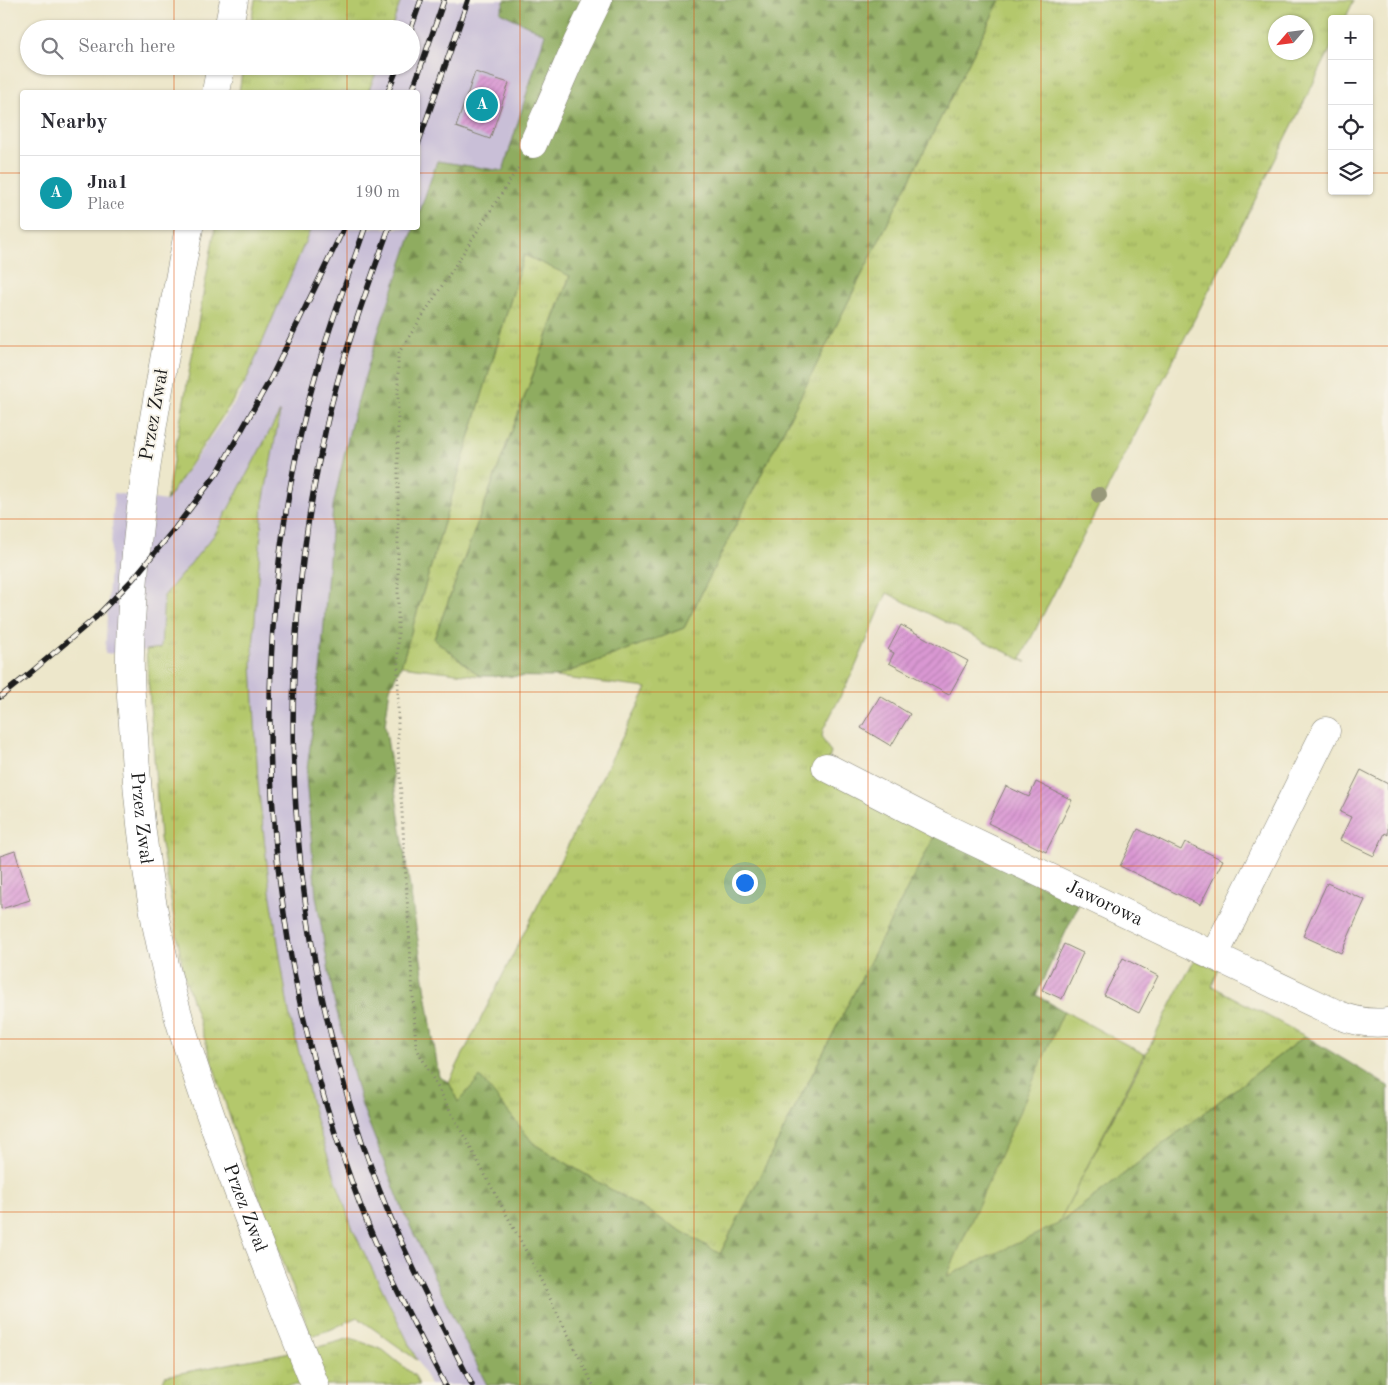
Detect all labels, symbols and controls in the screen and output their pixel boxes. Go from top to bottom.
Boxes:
north arrow [1268,15,1313,60]
map controls [1328,15,1373,195]
button: + [1328,15,1373,60]
search box [20,20,420,75]
icon: search [38,34,66,62]
text: Search here [78,38,175,57]
button: − [1328,60,1373,105]
pin: A [466,86,498,124]
button: locate [1328,105,1373,150]
text: Nearby [40,112,108,133]
button: layers [1328,150,1373,195]
text: Jna1 [87,174,129,193]
text: A [50,185,62,201]
text: 190 m [355,185,400,201]
text: Place [87,197,124,213]
street label: Przez Zwał [138,367,173,462]
street label: Przez Zwał [127,771,156,866]
your location [732,870,758,896]
street label: Jaworowa [1063,877,1146,930]
street label: Przez Zwał [219,1161,271,1255]

